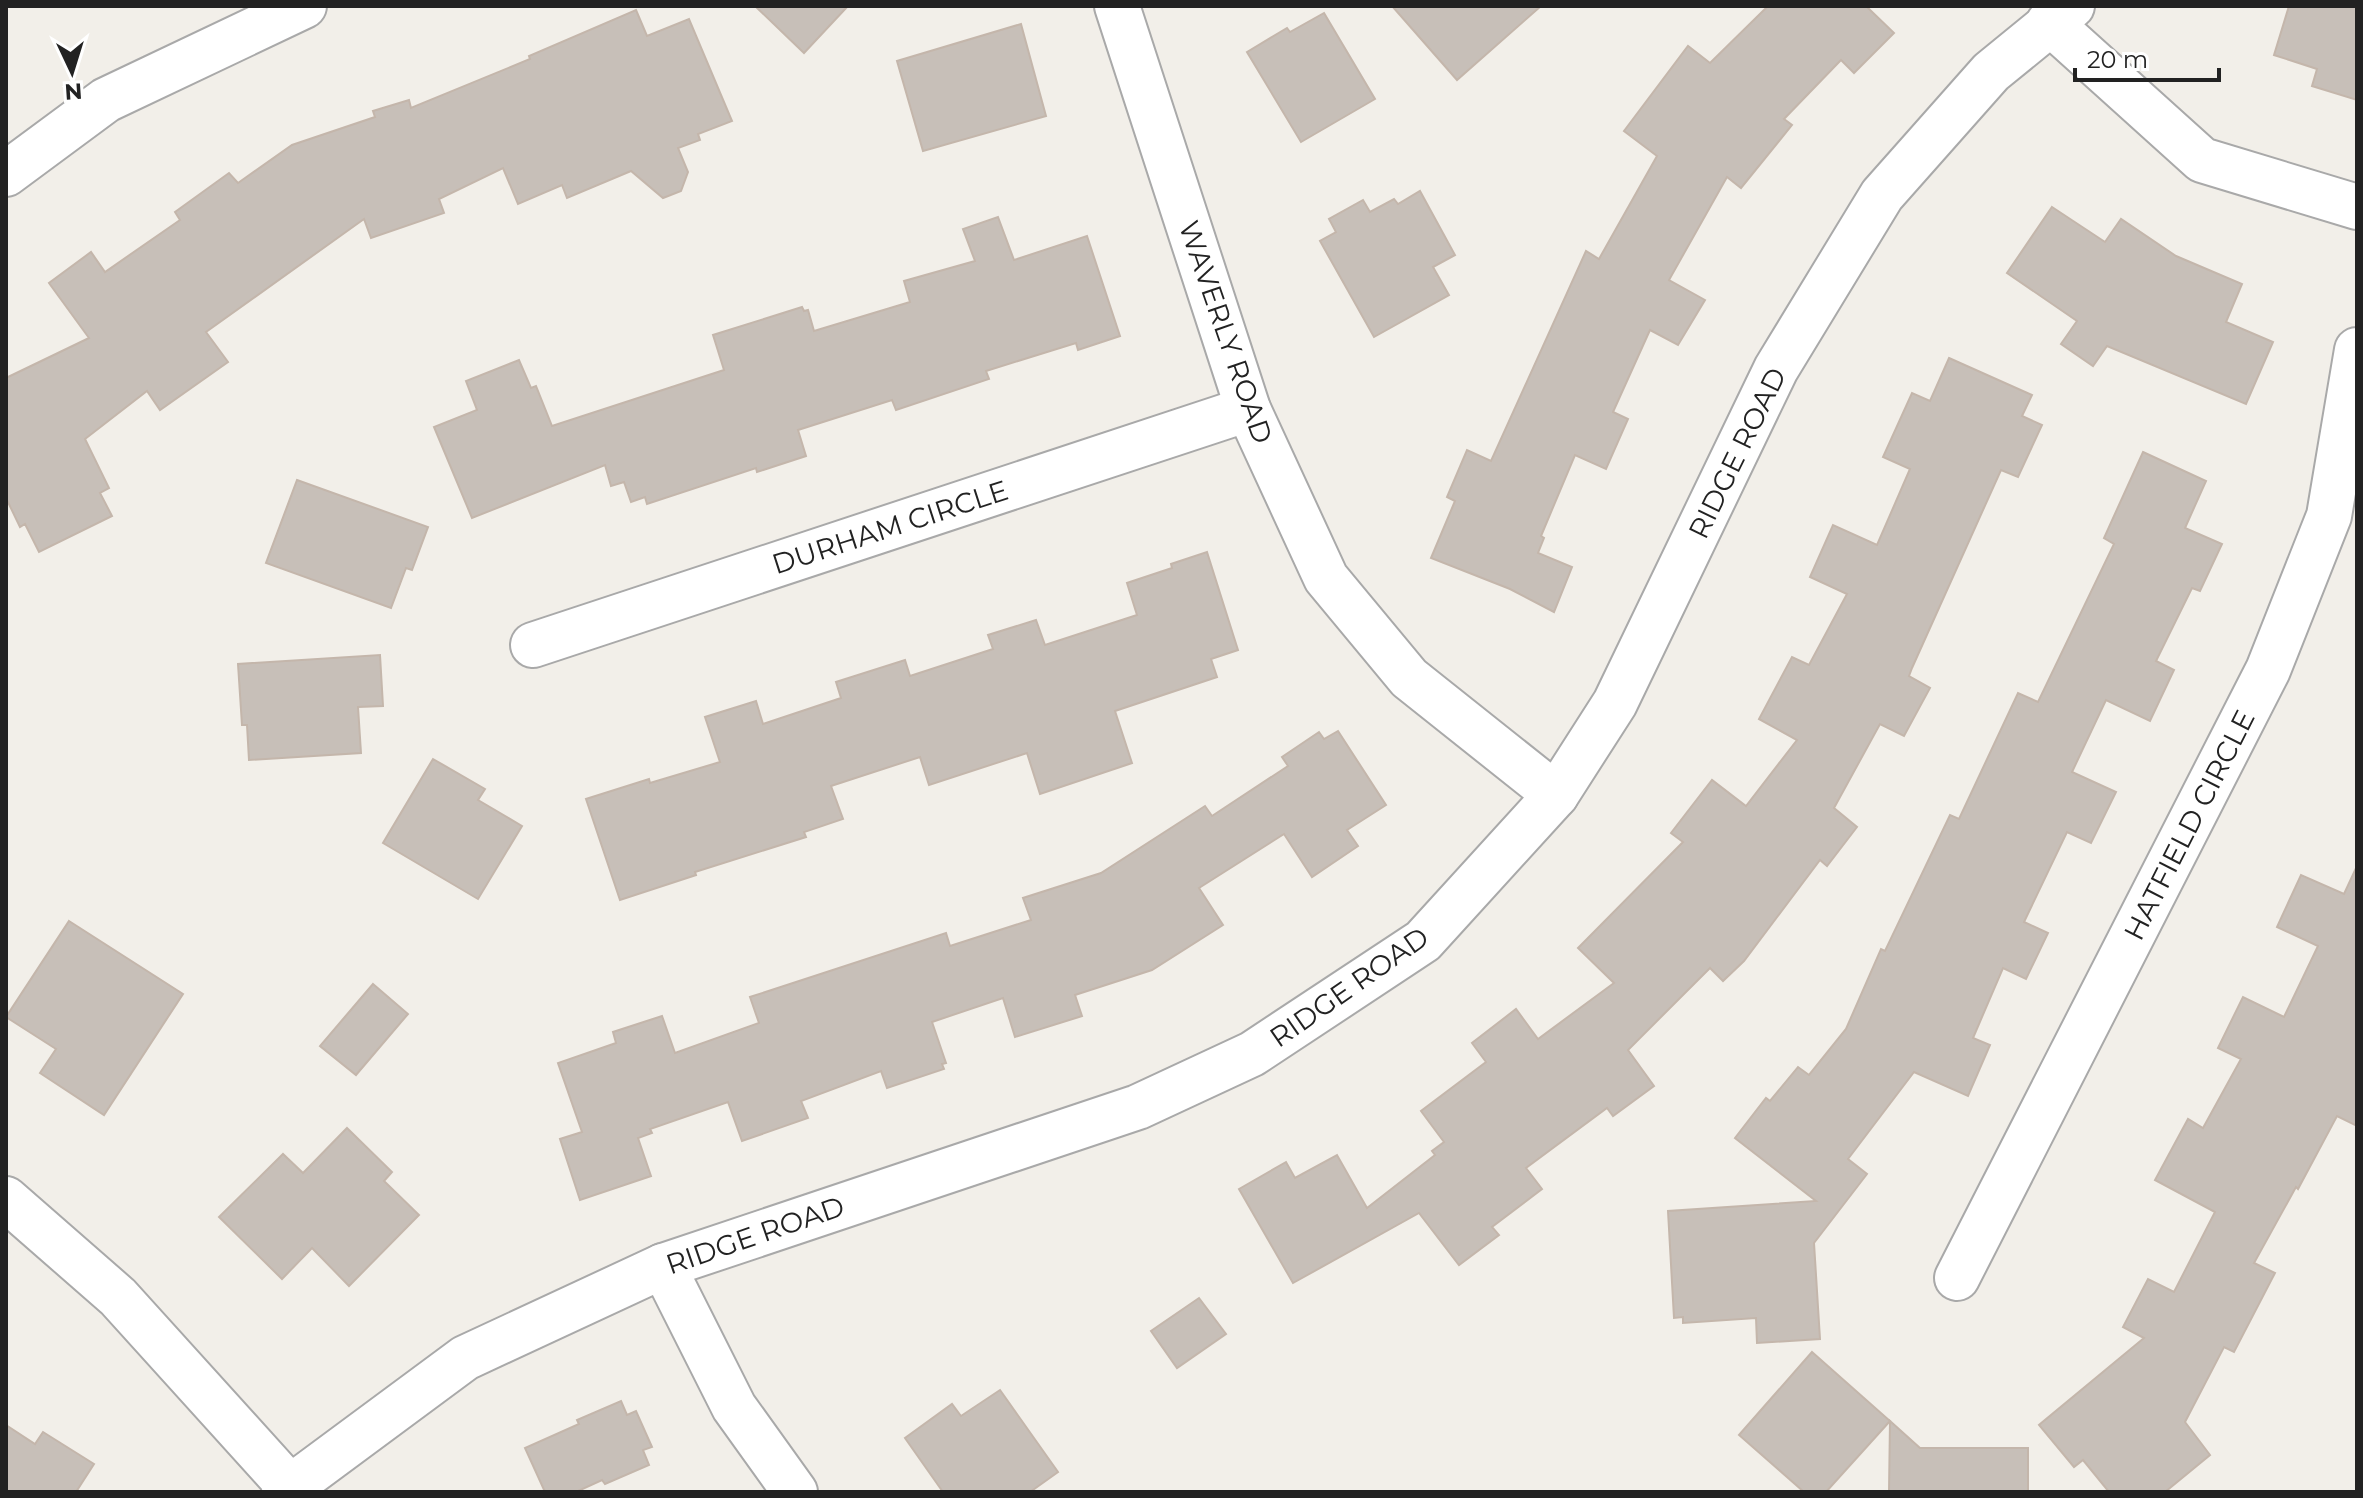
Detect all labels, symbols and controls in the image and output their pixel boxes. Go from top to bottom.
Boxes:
north arrow [32,32,112,112]
scale bar [2075,32,2219,82]
text: 20 m [2087,45,2148,74]
text: N [64,77,83,106]
street label: WAVERLY ROAD [1172,216,1280,448]
street label: RIDGE ROAD [1681,362,1793,544]
street label: DURHAM CIRCLE [768,473,1012,581]
street label: HATFIELD CIRCLE [2116,704,2262,946]
street label: RIDGE ROAD [1263,920,1435,1054]
street label: RIDGE ROAD [661,1189,849,1281]

